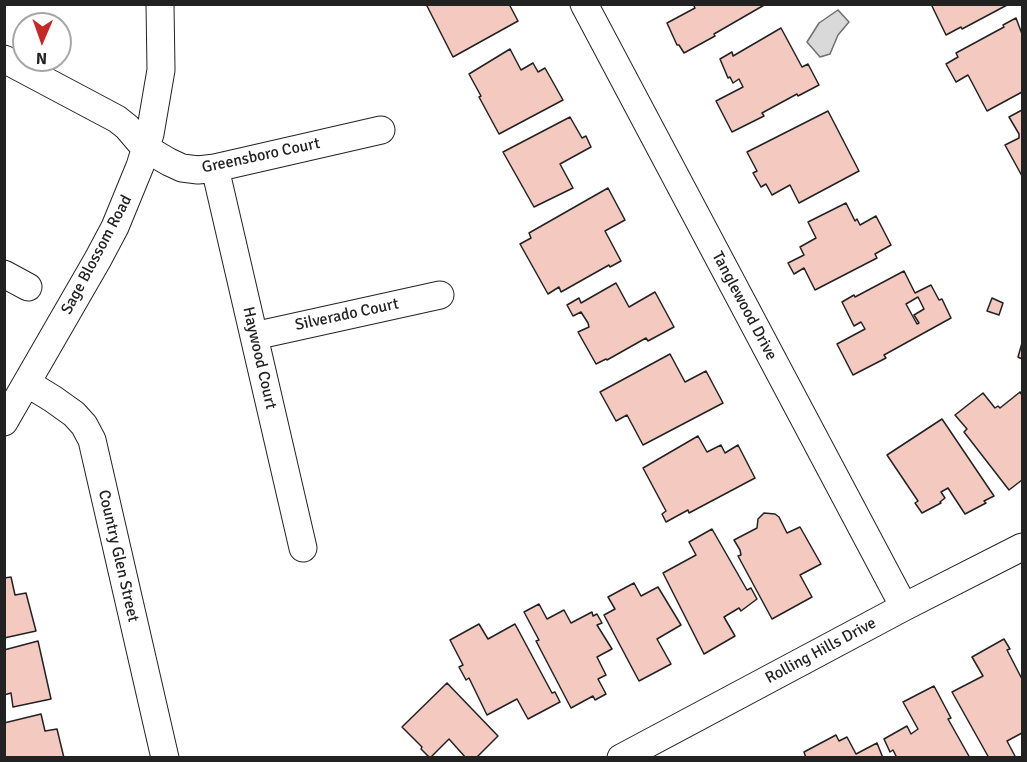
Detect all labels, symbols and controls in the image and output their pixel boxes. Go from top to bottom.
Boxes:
north arrow [12,12,72,72]
text: N [36,48,47,68]
street label: Greensboro Court [200,134,322,178]
street label: Sage Blossom Road [57,192,137,318]
street label: Tanglewood Drive [707,248,781,364]
street label: Silverado Court [293,295,401,335]
street label: Haywood Court [238,305,280,411]
street label: Country Glen Street [93,488,143,624]
street label: Rolling Hills Drive [762,614,880,688]

